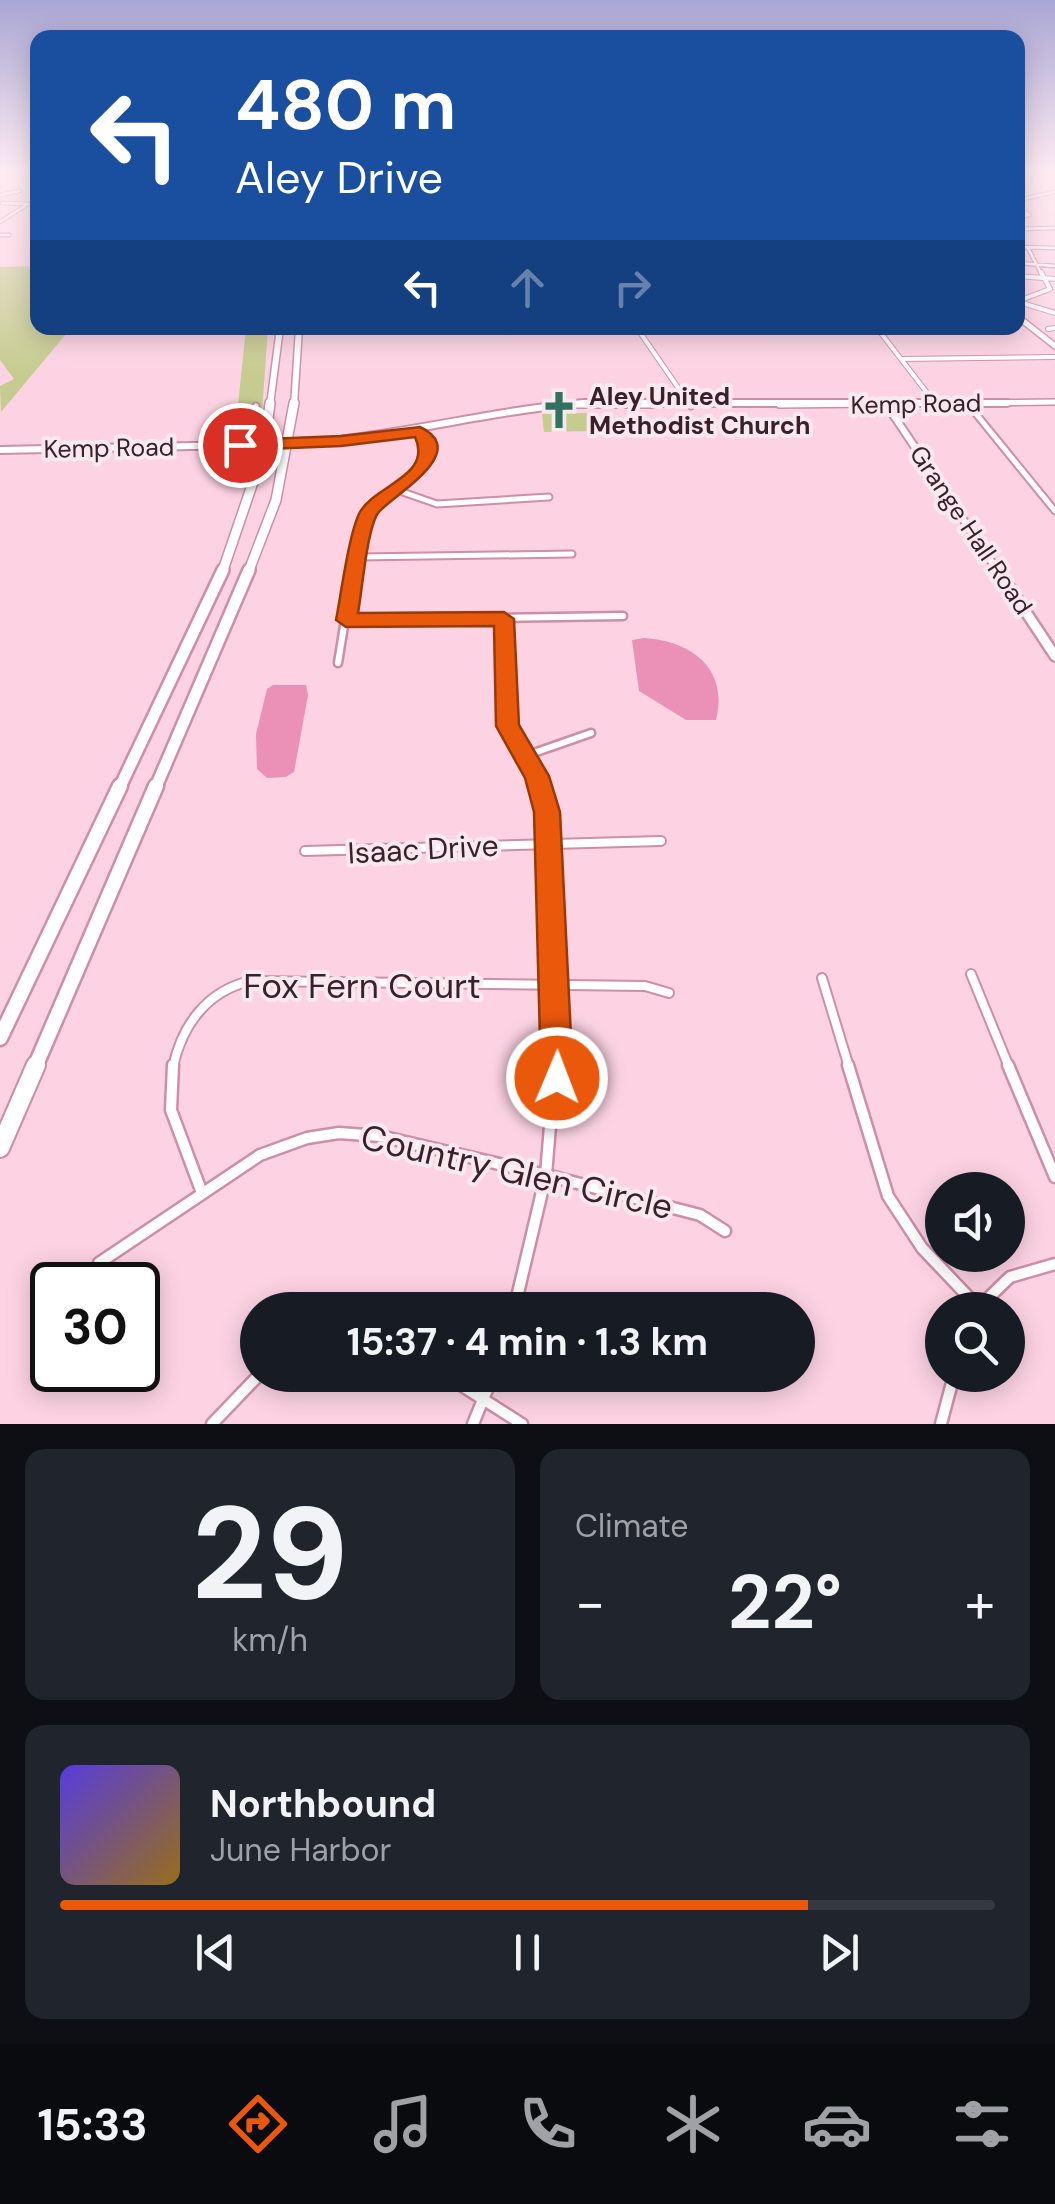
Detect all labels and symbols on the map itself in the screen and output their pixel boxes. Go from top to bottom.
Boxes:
place label: Aley United Methodist Church [589,380,810,442]
street label: Kemp Road [850,386,982,422]
church icon: Aley United Methodist Church [538,389,580,431]
pin [198,403,283,488]
street label: Kemp Road [43,430,175,466]
street label: Grange Hall Road [902,439,1040,621]
street label: Isaac Drive [347,826,499,872]
street label: Fox Fern Court [243,963,481,1009]
position arrow [505,1026,609,1130]
street label: Country Glen Circle [357,1114,677,1230]
speed limit sign: 30 [30,1262,160,1392]

